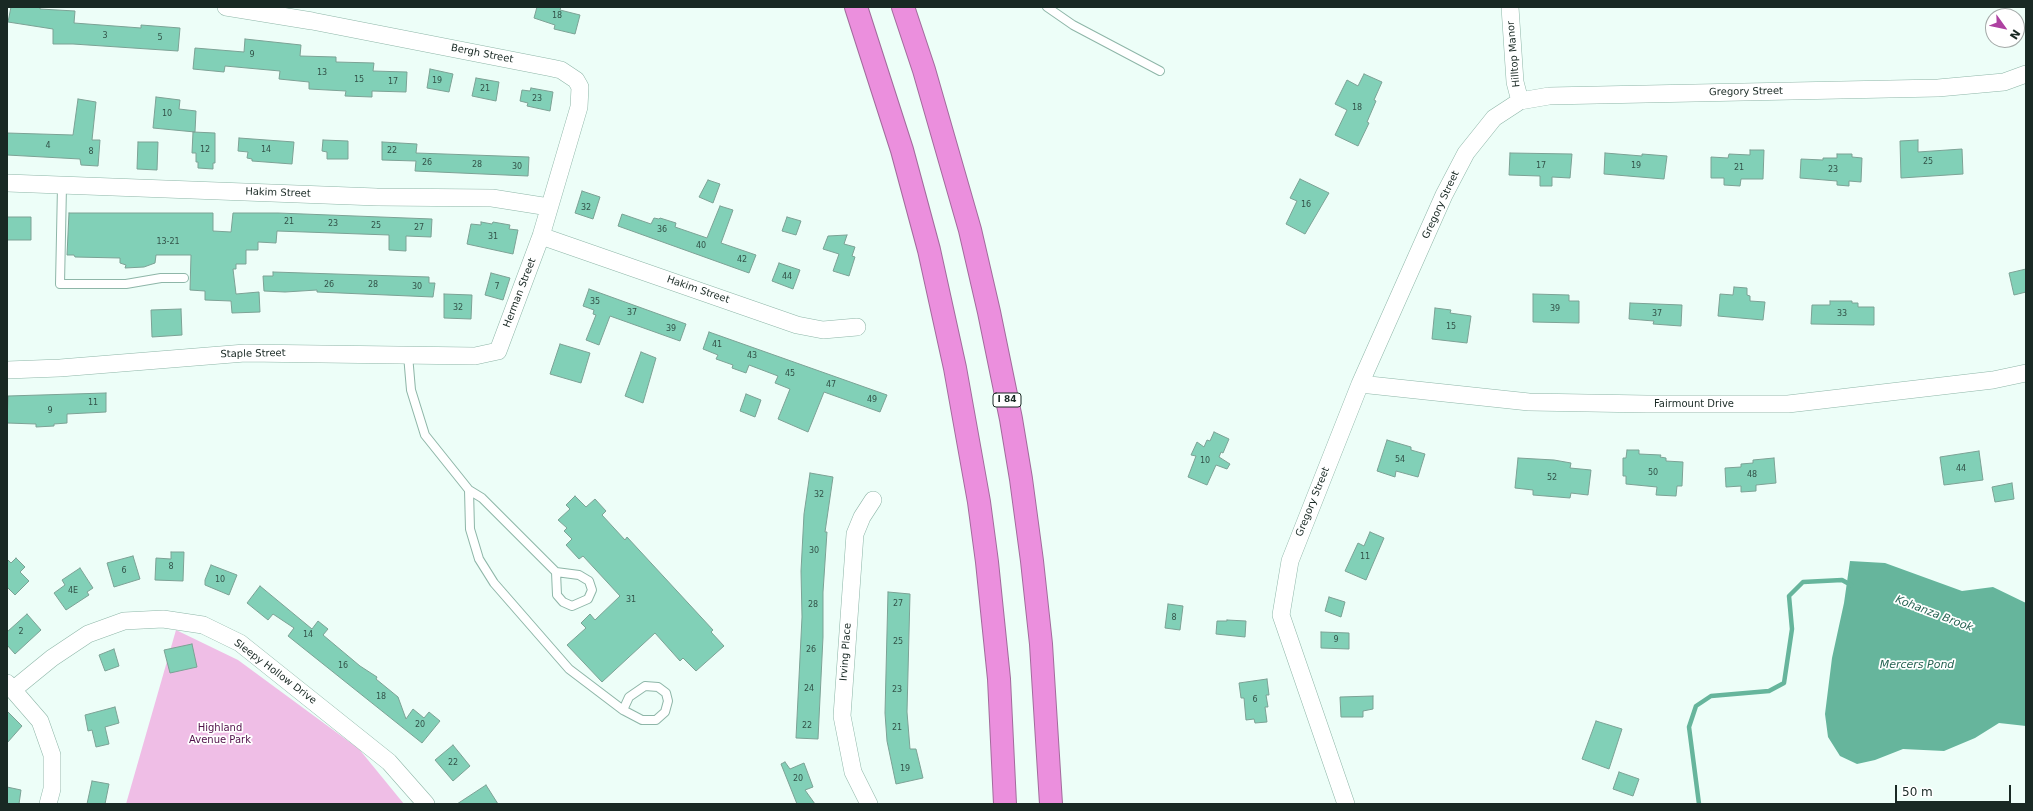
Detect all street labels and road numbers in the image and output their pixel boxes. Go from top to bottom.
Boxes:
street label: Hilltop Manor [1505,20,1523,88]
street label: Bergh Street [450,42,514,66]
street label: Gregory Street [1709,85,1783,99]
street label: Gregory Street [1420,169,1462,241]
street label: Hakim Street [245,186,311,200]
street label: Herman Street [501,257,539,329]
street label: Hakim Street [665,274,731,306]
street label: Staple Street [220,347,286,361]
road number: I 84 [993,393,1021,407]
street label: Fairmount Drive [1654,398,1734,410]
street label: Gregory Street [1294,466,1332,538]
street label: Irving Place [838,623,854,681]
street label: Sleepy Hollow Drive [231,637,319,707]

